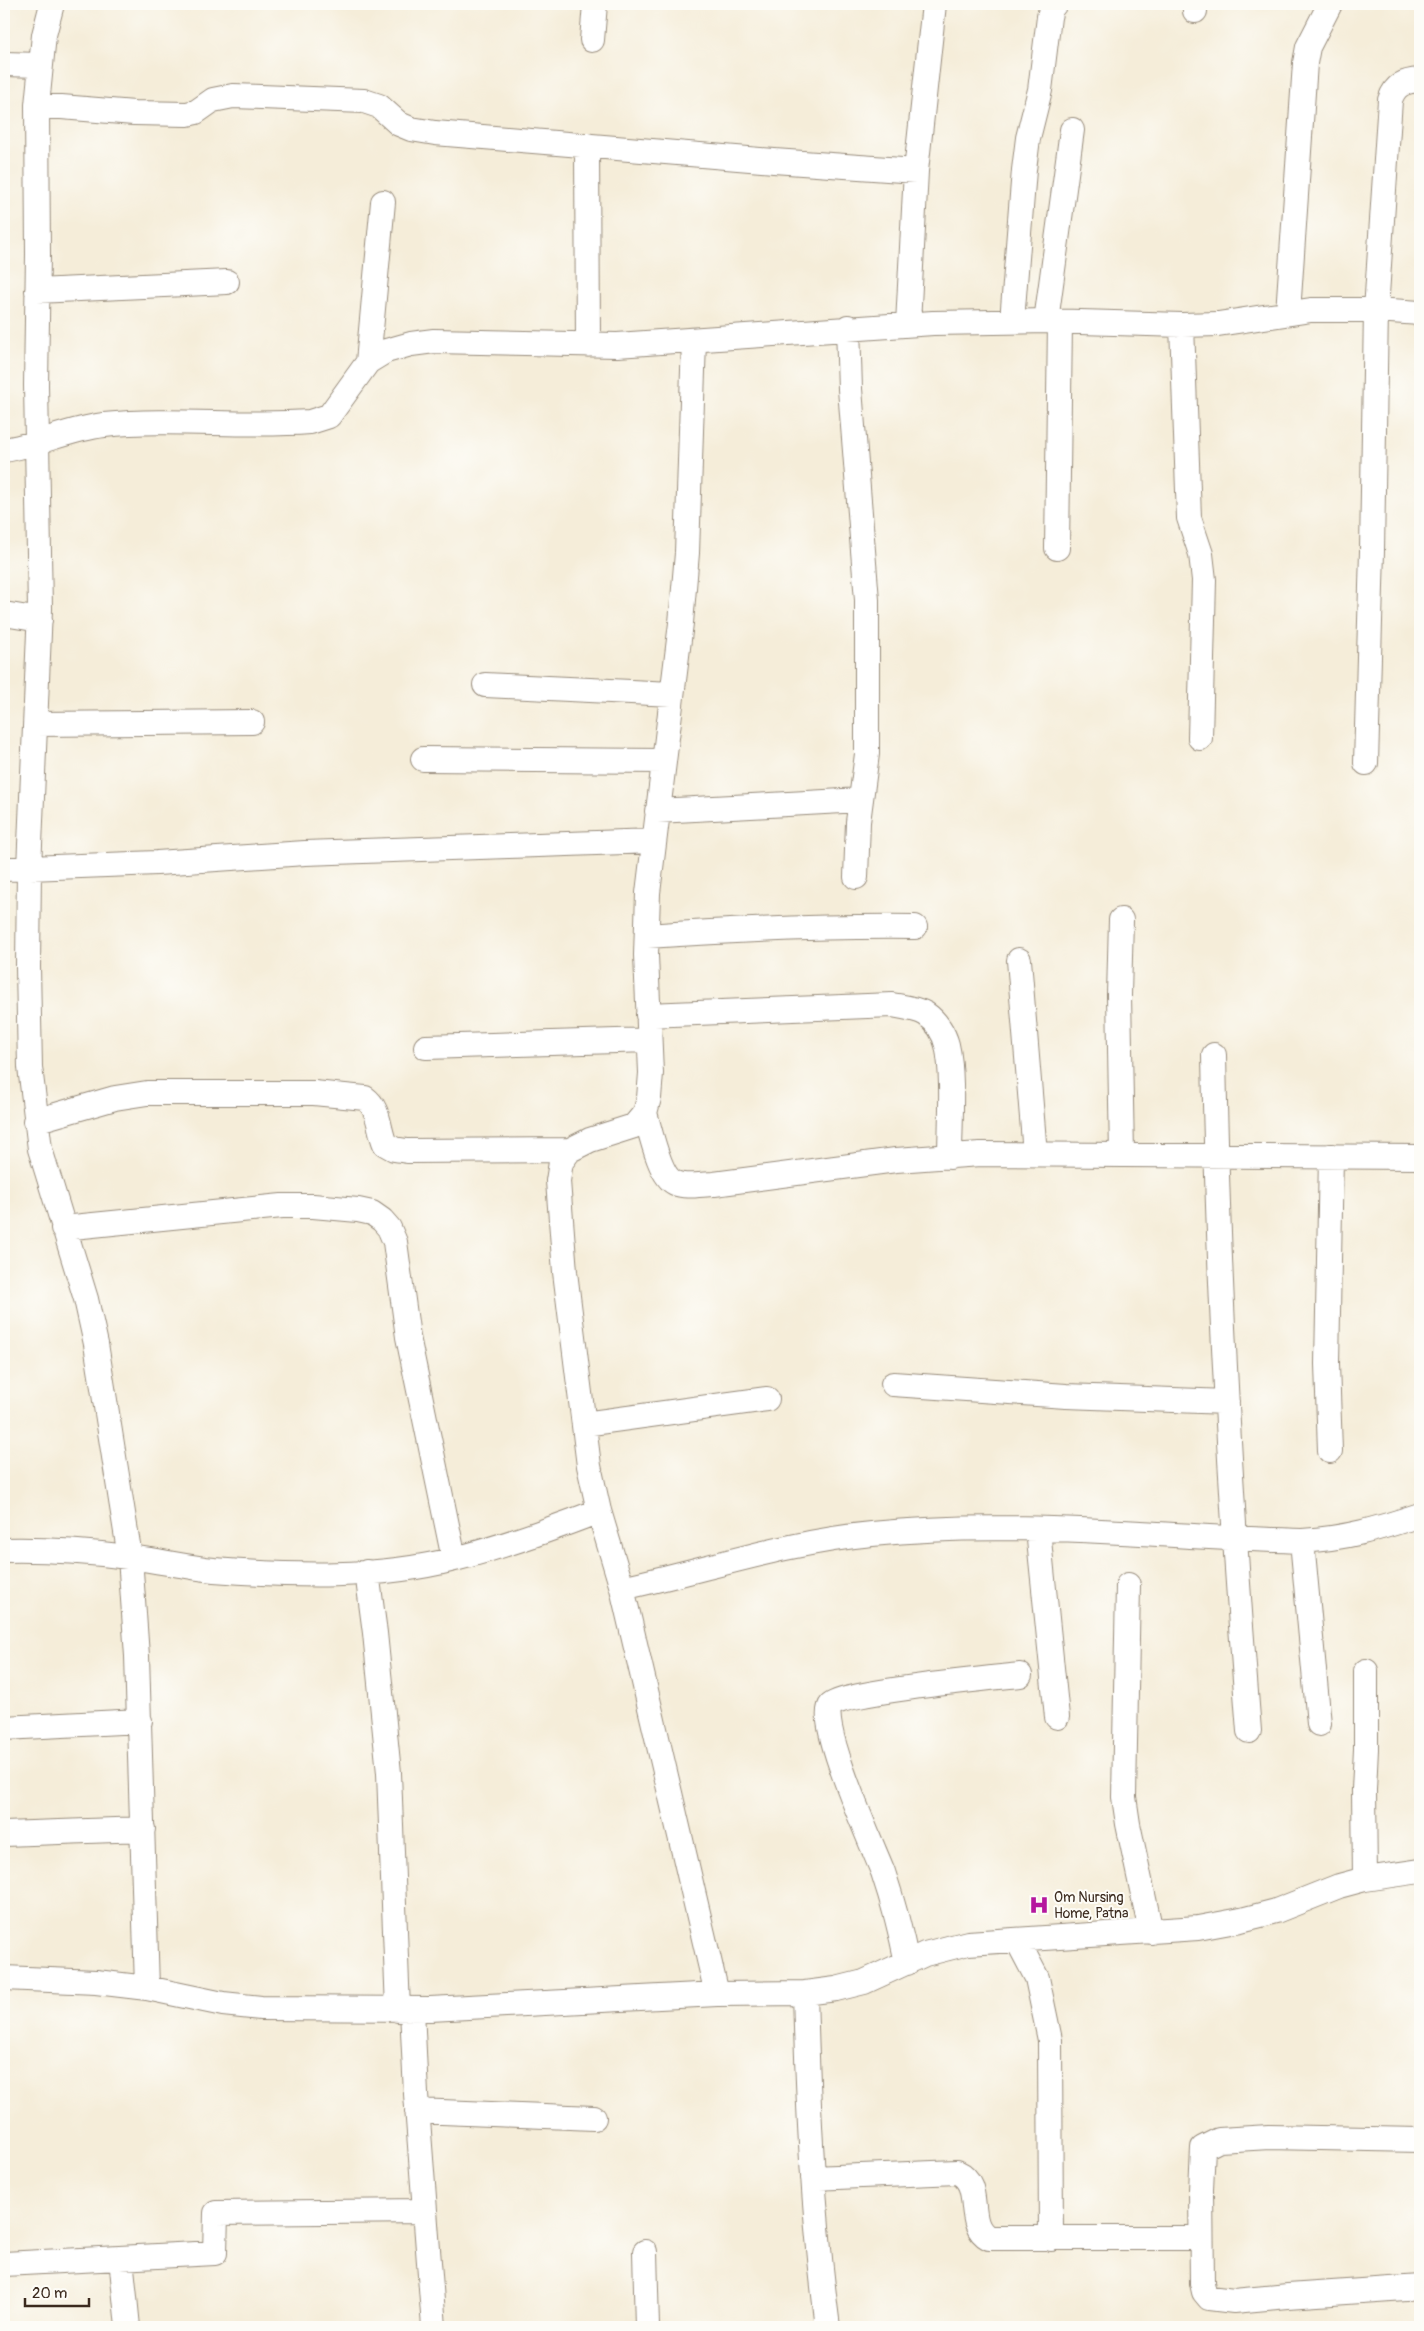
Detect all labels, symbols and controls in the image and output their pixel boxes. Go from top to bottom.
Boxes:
place label: Om Nursing Home, Patna [1054,1889,1129,1922]
hospital icon: Om Nursing Home, Patna [1028,1894,1050,1916]
scale bar [25,2276,89,2308]
text: 20 m [32,2284,67,2303]

